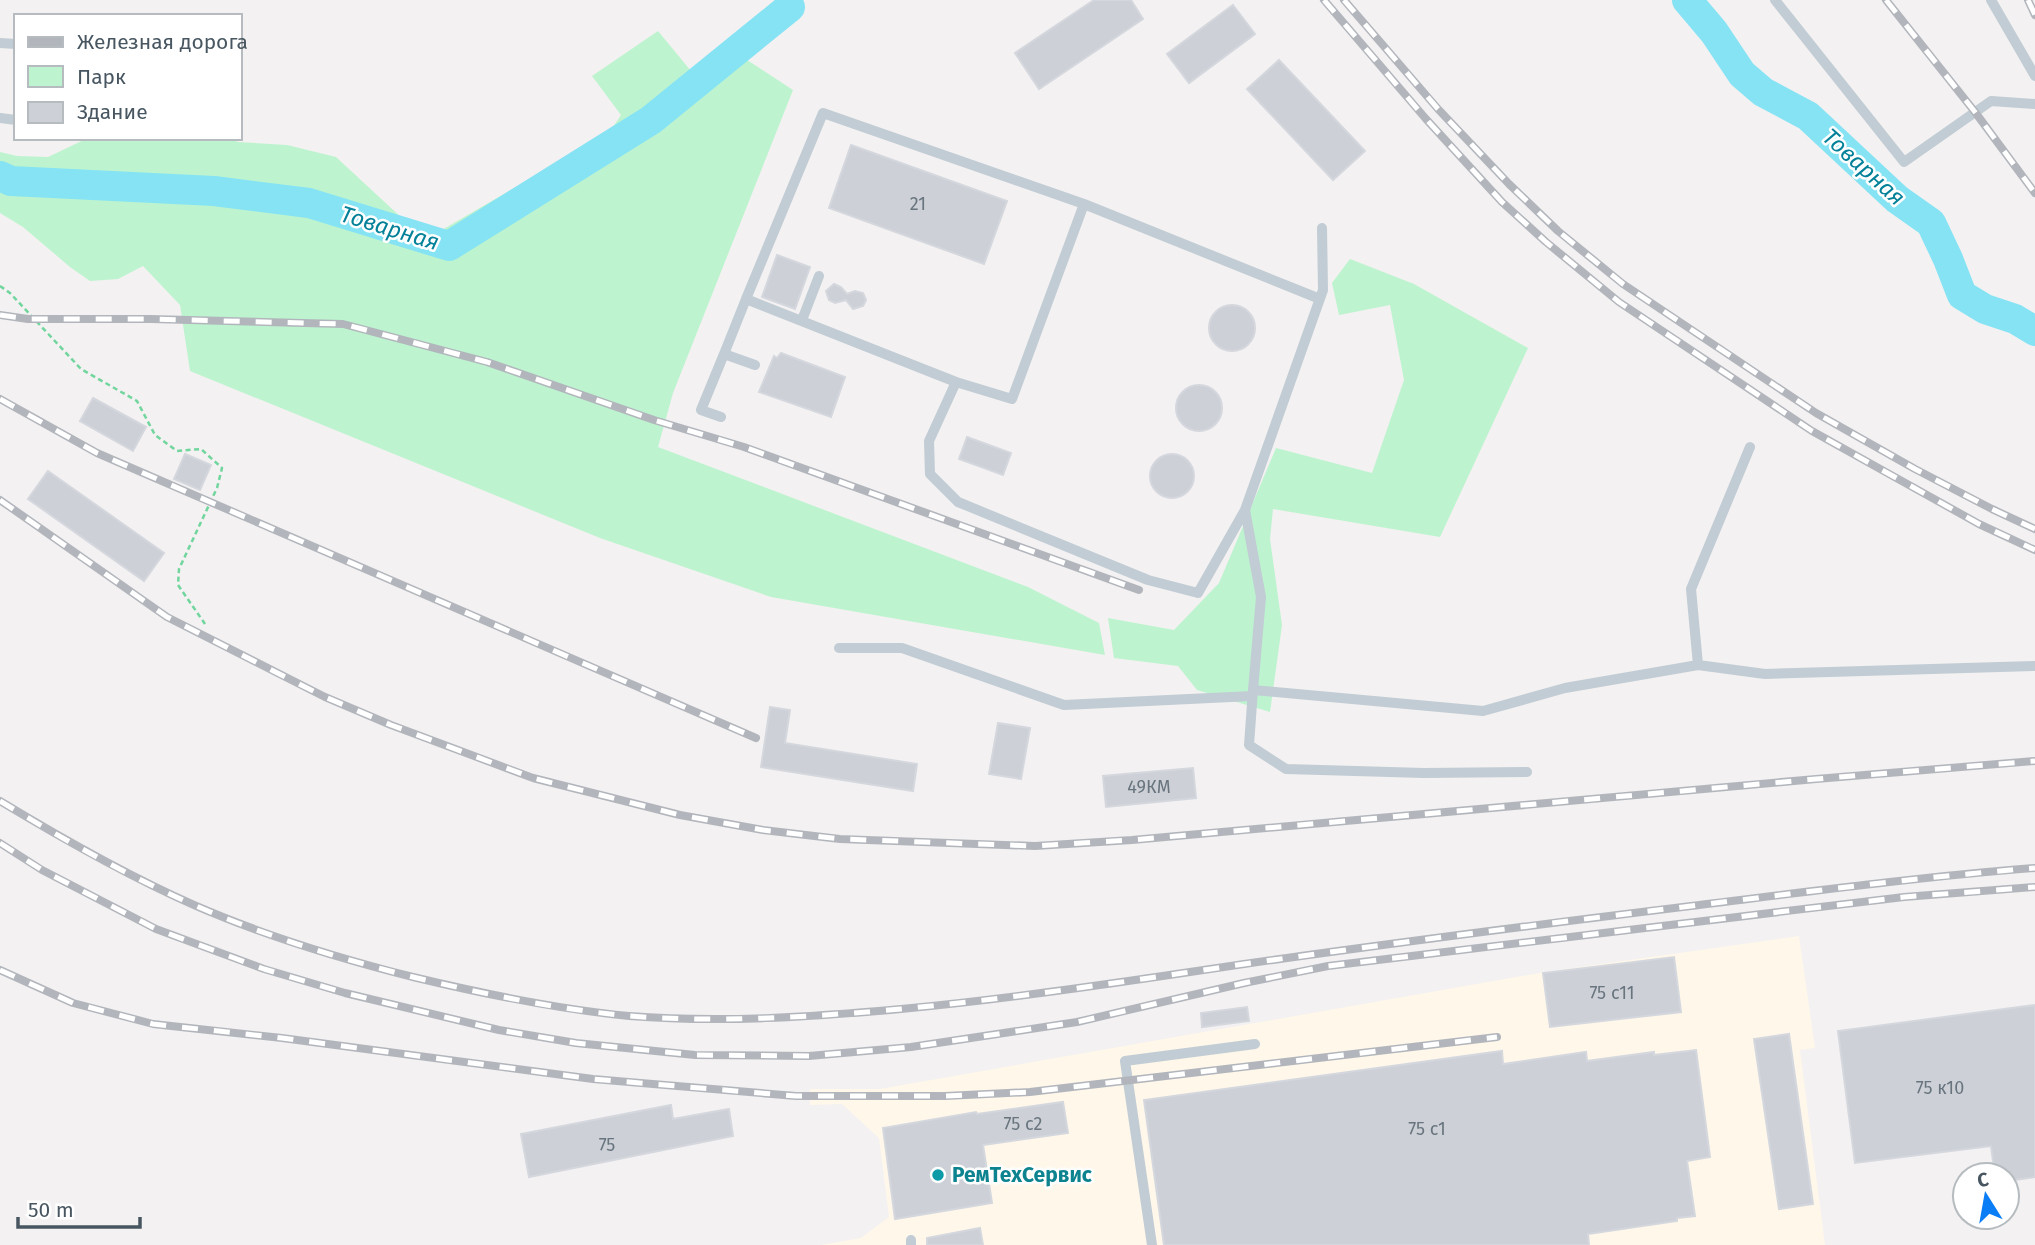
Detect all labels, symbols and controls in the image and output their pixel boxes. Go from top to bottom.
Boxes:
legend [14,14,242,140]
text: Железная дорога [77,29,248,55]
text: Парк [77,64,126,90]
text: Здание [77,99,148,125]
water label: Товарная [1817,123,1911,211]
house number: 21 [910,193,926,215]
water label: Товарная [337,200,443,256]
house number: 49КМ [1127,776,1171,798]
house number: 75 с11 [1589,982,1635,1004]
house number: 75 к10 [1916,1077,1964,1099]
house number: 75 с2 [1003,1113,1043,1135]
house number: 75 с1 [1408,1118,1446,1140]
house number: 75 [599,1134,615,1156]
north arrow [1951,1161,2021,1231]
place label: РемТехСервис [952,1162,1092,1188]
marker: РемТехСервис [930,1167,946,1183]
text: С [1975,1167,1990,1192]
scale bar [18,1186,140,1230]
text: 50 m [28,1197,74,1223]

